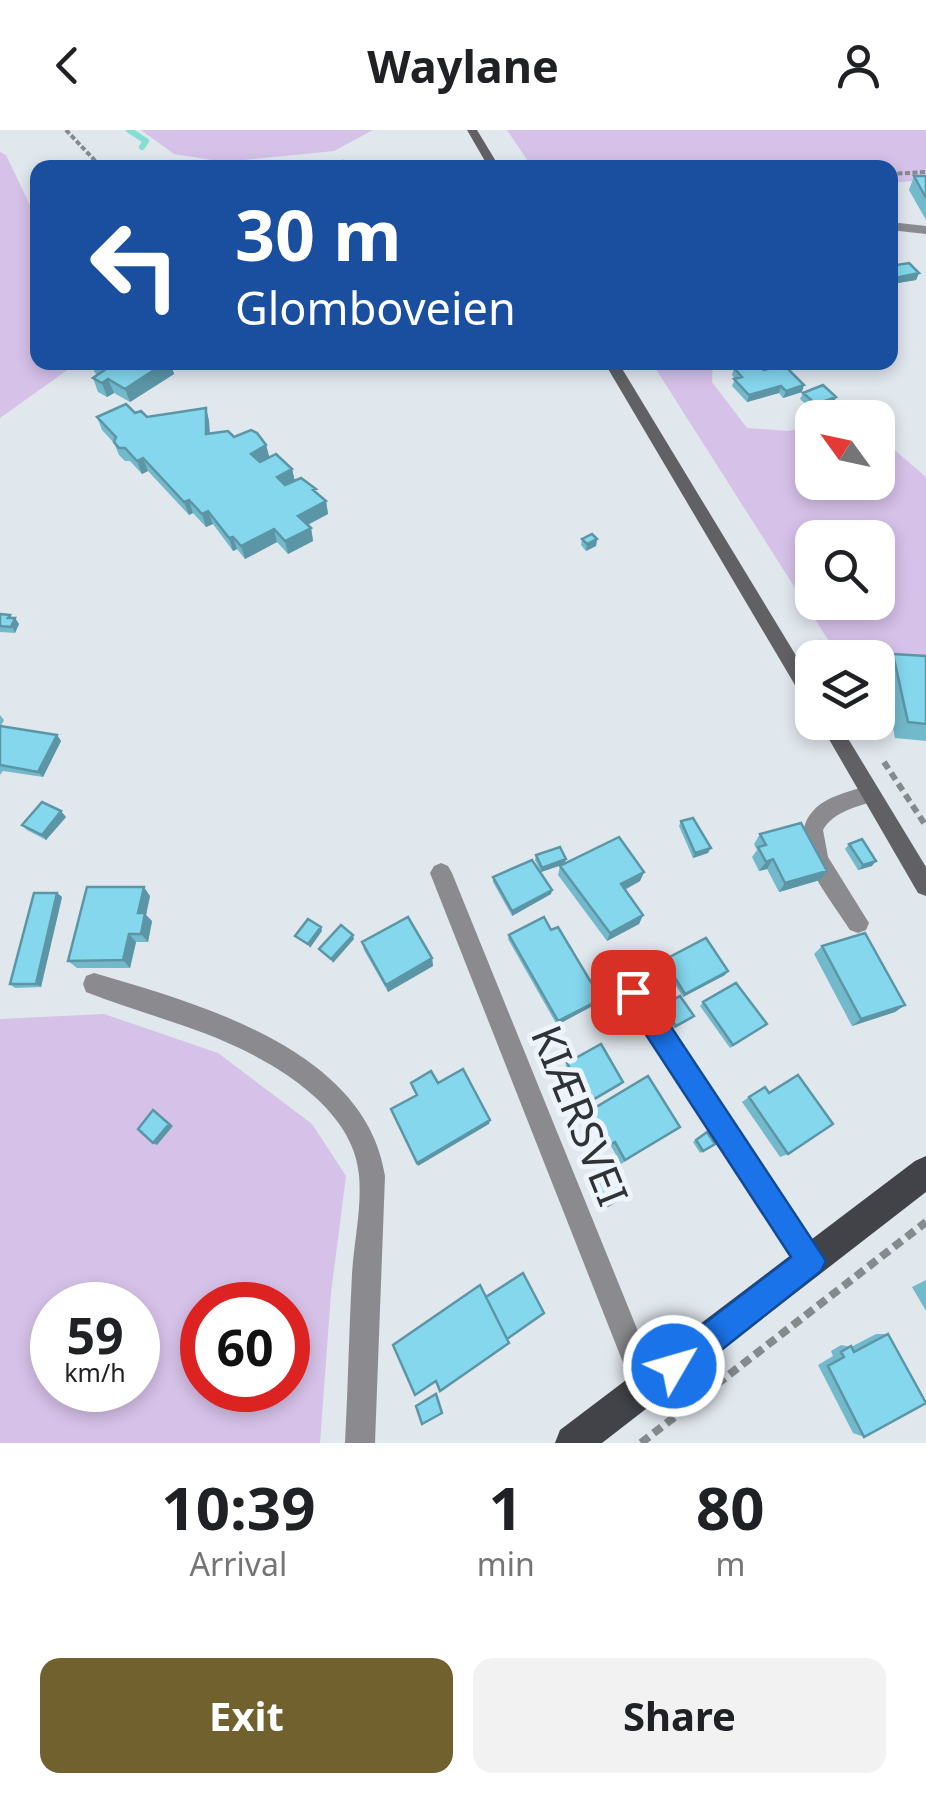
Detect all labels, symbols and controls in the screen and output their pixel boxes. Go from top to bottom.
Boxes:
text: Waylane [367,35,559,96]
icon: back [40,38,95,93]
icon: person [831,38,886,93]
text: 30 m [235,186,402,282]
icon: left [70,200,200,330]
text: Glomboveien [235,277,516,338]
north arrow [795,400,895,500]
map controls [795,400,895,740]
button: search [795,520,895,620]
button: layers [795,640,895,740]
pin [591,950,676,1035]
icon: arrive [606,965,661,1020]
street label: KIÆRSVEI [519,1017,643,1213]
speed limit sign: 60 [180,1282,310,1412]
text: 59 [66,1301,124,1369]
position arrow [622,1314,726,1418]
text: km/h [64,1355,126,1389]
text: 10:39 [161,1466,315,1548]
text: 1 [489,1466,523,1548]
text: 80 [696,1466,765,1548]
text: Arrival [190,1542,287,1585]
text: min [477,1542,535,1585]
text: m [715,1542,745,1585]
button: Exit [40,1658,453,1773]
button: Share [473,1658,886,1773]

